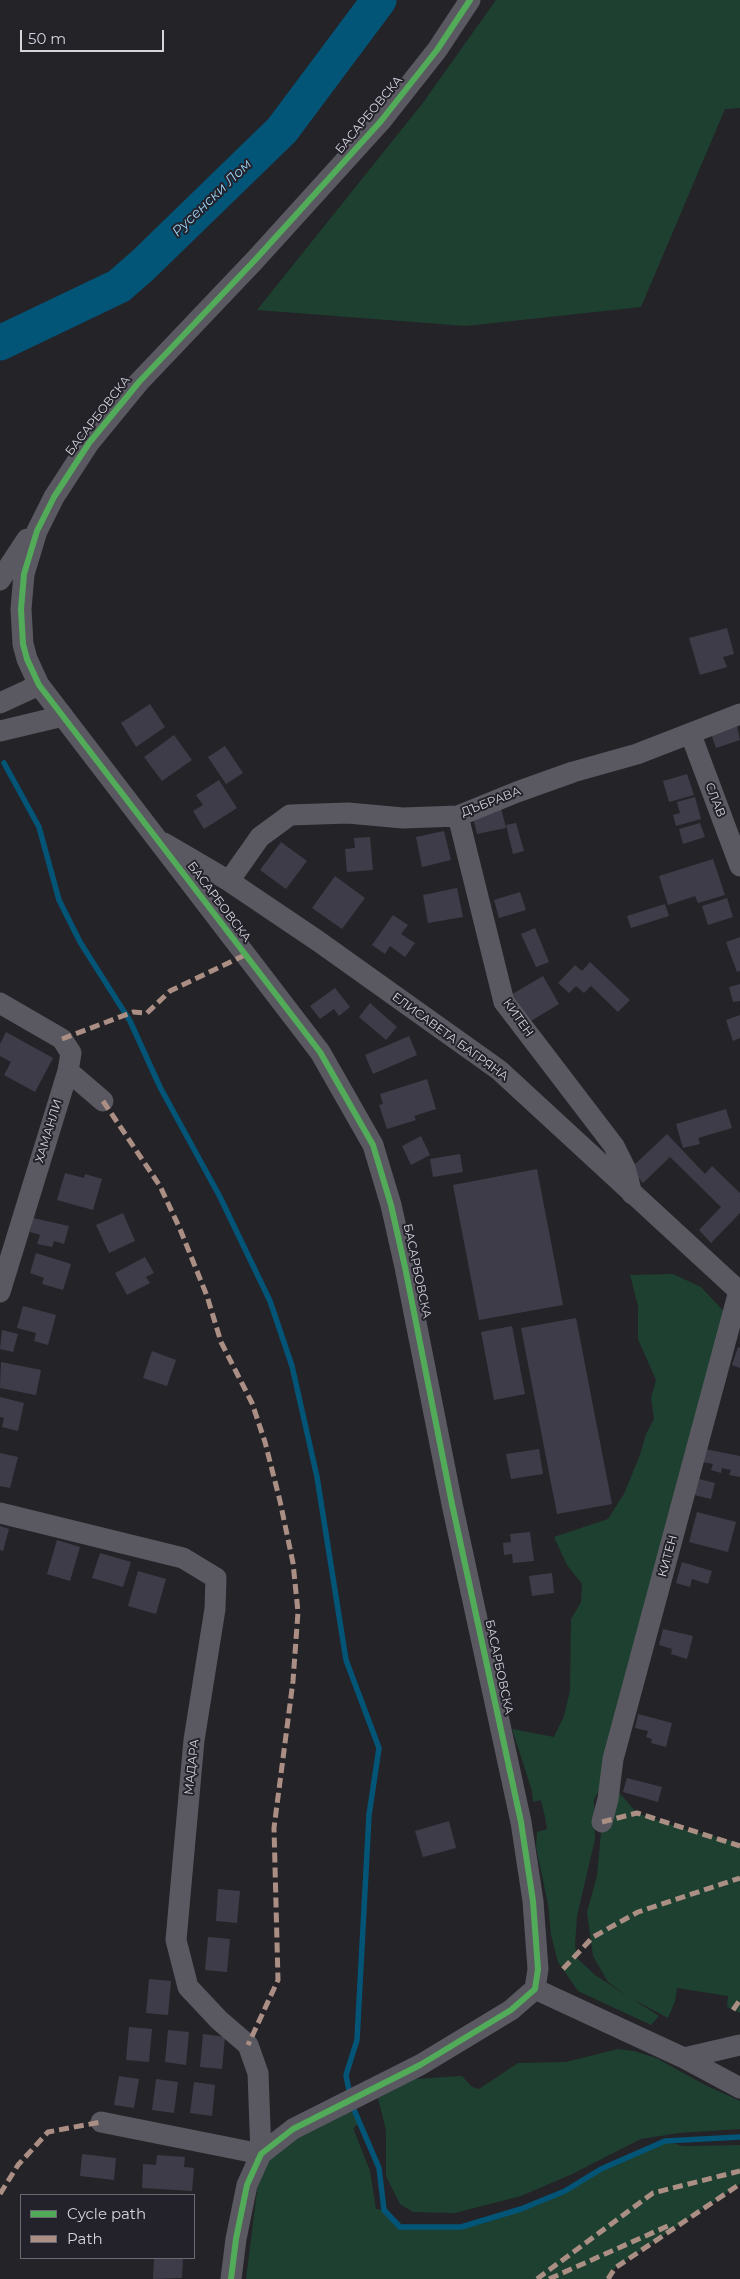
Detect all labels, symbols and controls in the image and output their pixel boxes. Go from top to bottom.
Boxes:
scale bar [22,20,166,52]
text: 50 m [28,29,66,48]
street label: БАСАРБОВСКА [332,73,406,157]
water label: Русенски Лом [169,156,255,240]
street label: БАСАРБОВСКА [63,373,133,459]
street label: СЛАВ [702,781,728,819]
street label: ДЪБРАВА [459,784,523,820]
street label: БАСАРБОВСКА [184,859,254,945]
street label: ЕЛИСАВЕТА БАГРЯНА [389,990,511,1084]
street label: КИТЕН [500,996,536,1040]
street label: ХАМАНЛИ [32,1097,66,1165]
street label: БАСАРБОВСКА [400,1222,434,1320]
street label: КИТЕН [655,1533,681,1579]
street label: БАСАРБОВСКА [482,1618,516,1716]
street label: МАДАРА [182,1738,202,1796]
legend [20,2194,195,2259]
text: Cycle path [67,2204,146,2223]
text: Path [67,2229,103,2248]

